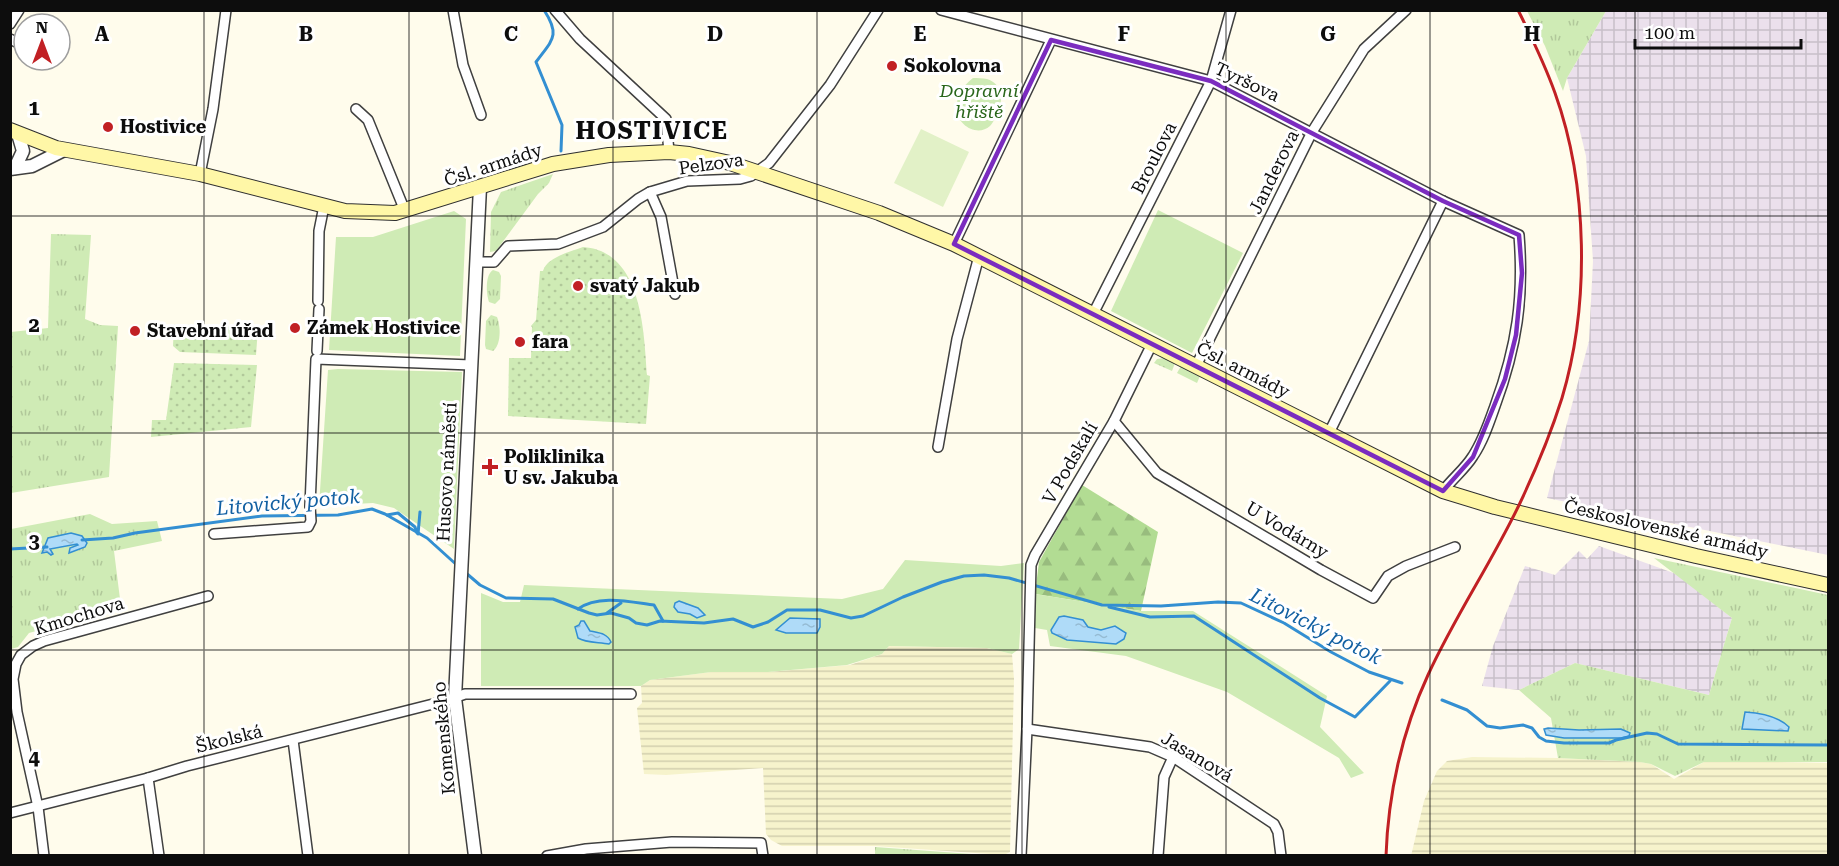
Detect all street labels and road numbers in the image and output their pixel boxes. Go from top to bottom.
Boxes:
street label: Tyršova [1211,57,1283,106]
street label: Broulova [1127,118,1181,197]
street label: Janderova [1244,126,1303,217]
street label: Čsl. armády [441,139,545,190]
street label: Pelzova [677,149,745,178]
street label: Čsl. armády [1193,337,1294,402]
street label: Husovo náměstí [432,401,461,542]
street label: V Podskalí [1038,418,1102,508]
street label: Československé armády [1562,495,1771,562]
street label: U Vodárny [1242,497,1333,563]
street label: Kmochova [31,592,127,639]
street label: Komenského [428,681,459,796]
street label: Školská [193,720,265,757]
street label: Jasanová [1158,727,1237,786]

